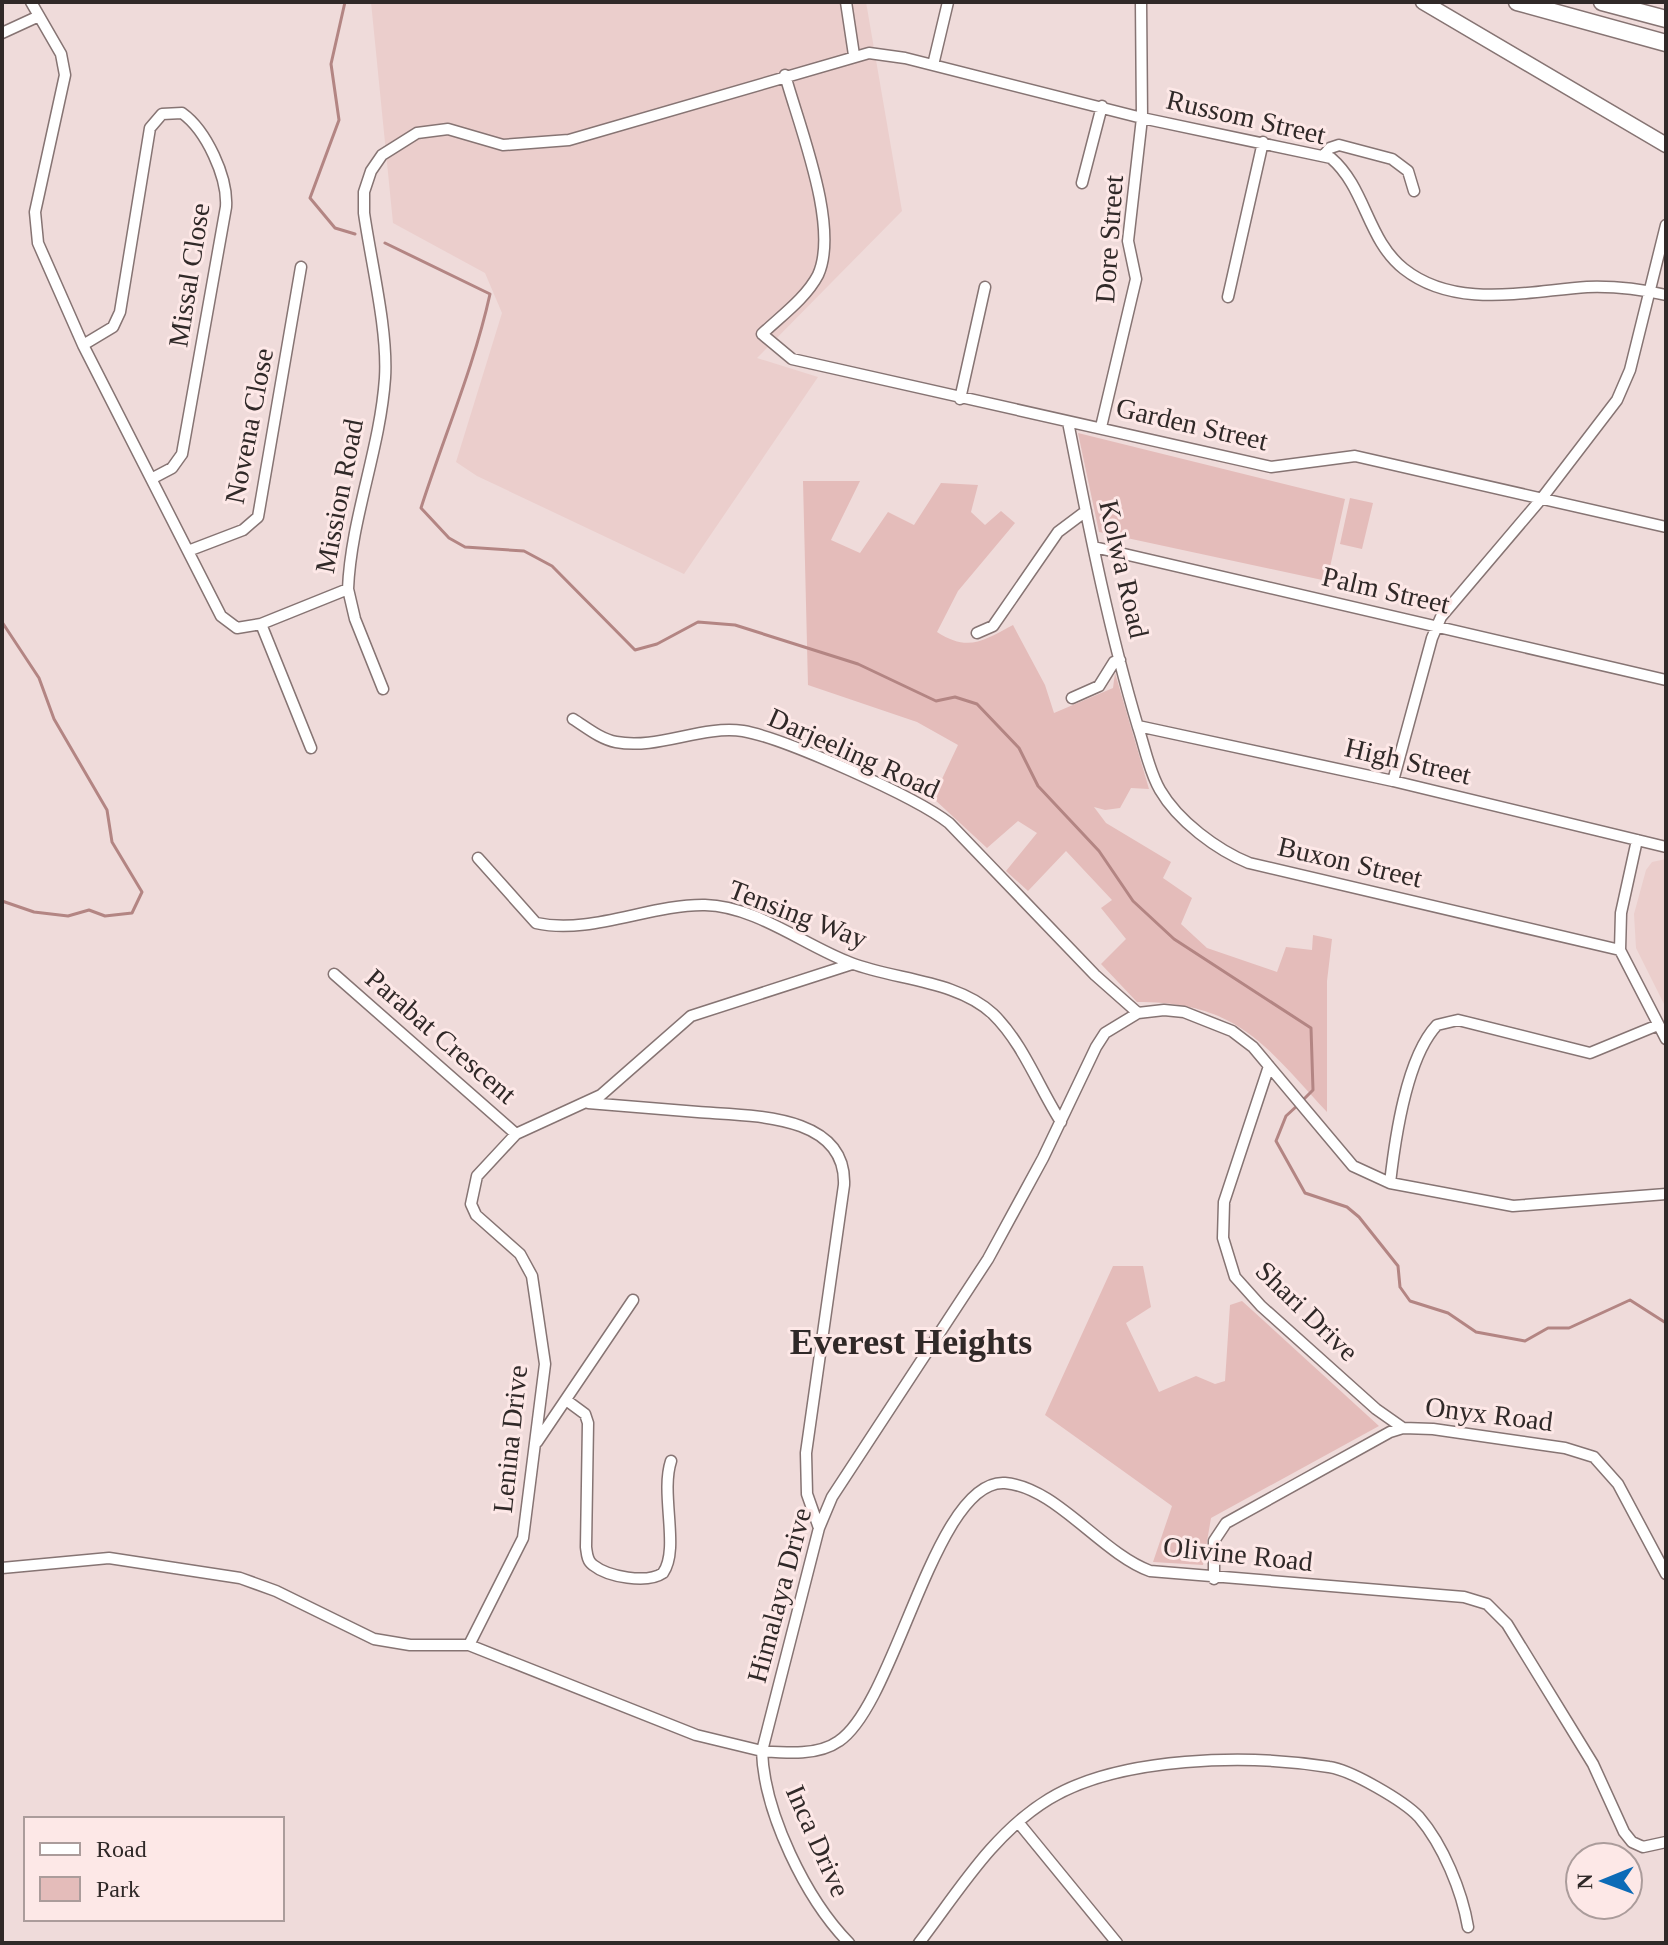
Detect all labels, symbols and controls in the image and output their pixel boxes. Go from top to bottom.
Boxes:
street label: Russom Street [1163,84,1329,150]
street label: Dore Street [1089,174,1129,304]
street label: Missal Close [162,201,216,349]
street label: Novena Close [219,346,279,506]
street label: Garden Street [1113,391,1271,457]
street label: Mission Road [309,416,369,576]
street label: Kolwa Road [1093,497,1155,641]
street label: Palm Street [1319,560,1453,620]
street label: Darjeeling Road [764,701,944,805]
street label: High Street [1342,731,1474,791]
street label: Buxon Street [1275,830,1425,894]
street label: Tensing Way [725,873,871,955]
street label: Parabat Crescent [360,962,523,1110]
street label: Shari Drive [1250,1255,1364,1367]
district label: Everest Heights [790,1322,1032,1362]
street label: Lenina Drive [487,1364,533,1514]
street label: Onyx Road [1423,1391,1555,1437]
street label: Himalaya Drive [741,1504,817,1686]
street label: Olivine Road [1162,1531,1314,1577]
street label: Inca Drive [780,1780,856,1902]
legend [24,1817,284,1921]
text: Road [96,1836,147,1862]
north arrow [1564,1841,1644,1921]
text: N [1572,1873,1597,1890]
text: Park [96,1876,140,1902]

